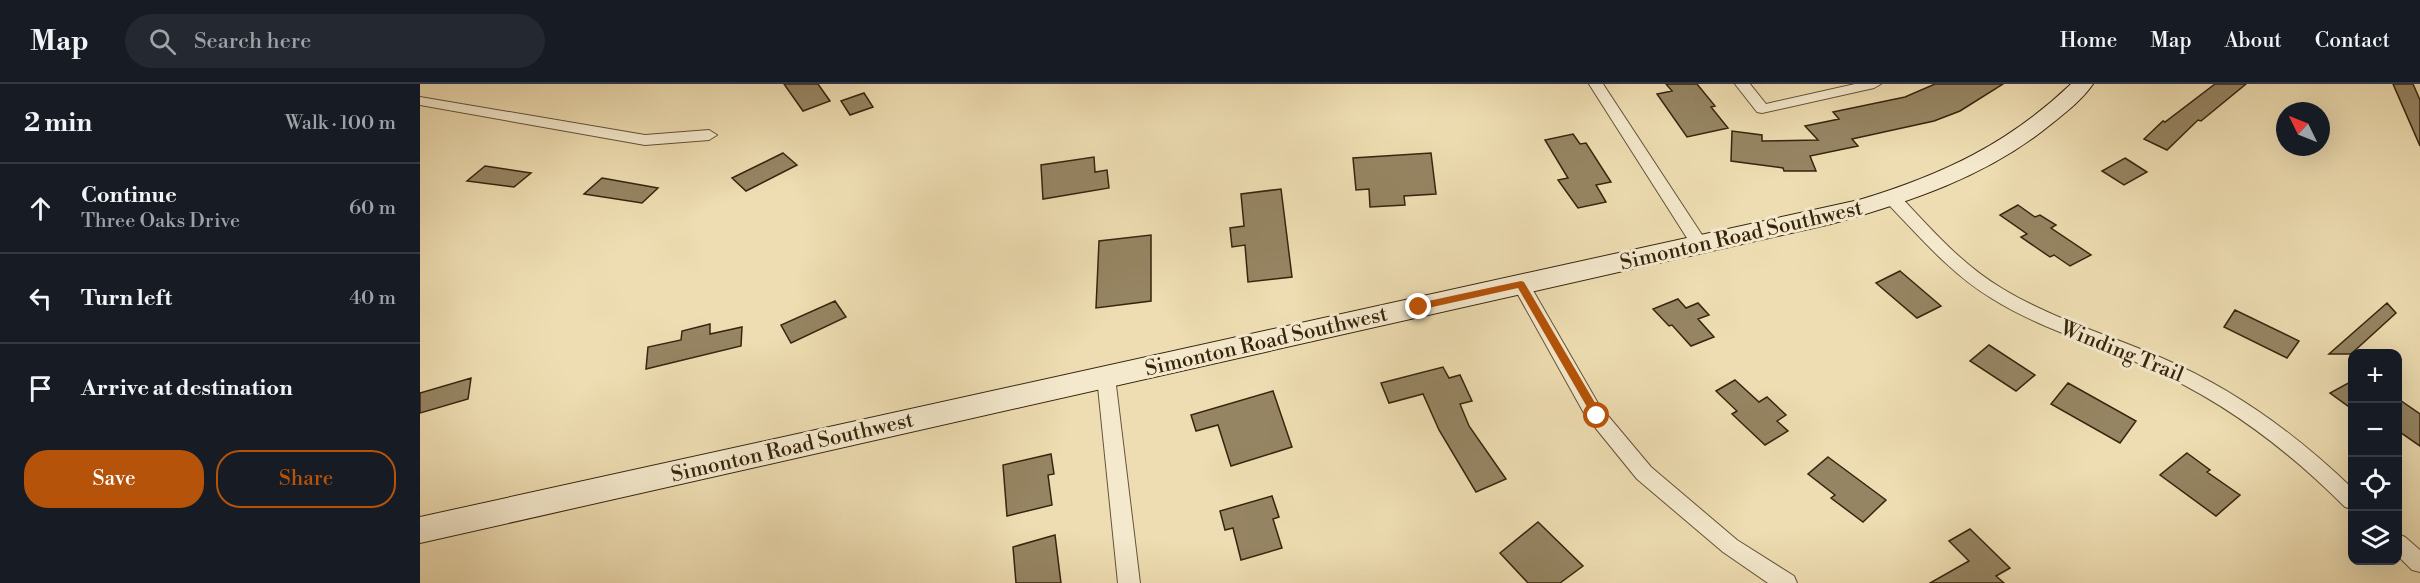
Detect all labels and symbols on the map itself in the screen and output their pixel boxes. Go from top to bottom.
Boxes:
north arrow [2276,102,2330,156]
street label: Simonton Road Southwest [1617,195,1866,277]
route end [1405,293,1431,319]
street label: Simonton Road Southwest [1142,301,1391,383]
street label: Winding Trail [2055,315,2187,389]
route start [1583,402,1609,428]
street label: Simonton Road Southwest [668,407,917,489]

